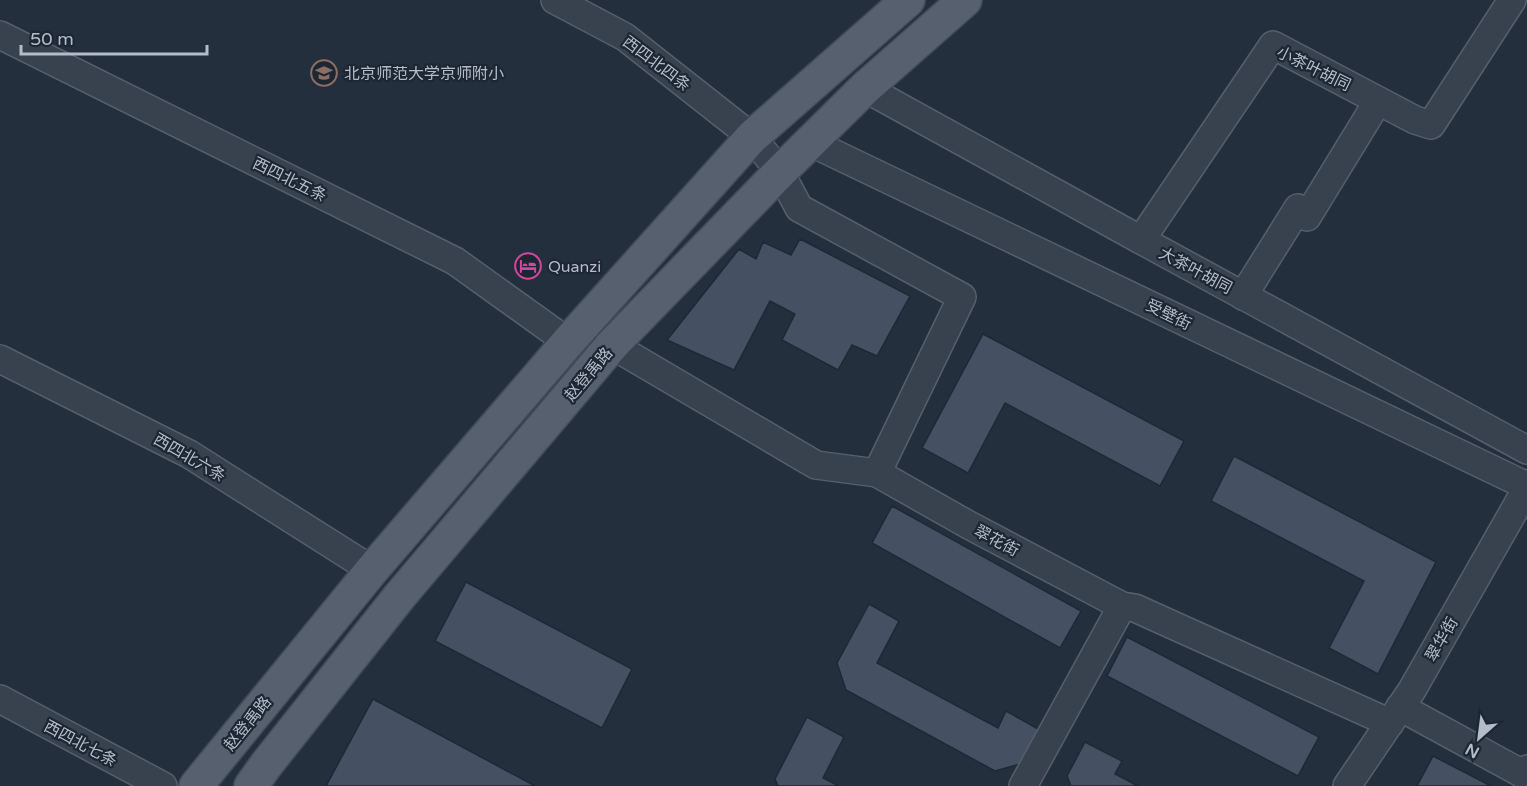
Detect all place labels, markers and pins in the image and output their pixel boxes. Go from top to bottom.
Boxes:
school or university icon: 北京师范大学京师附小 [309,58,339,88]
place label: 北京师范大学京师附小 [344,64,504,84]
hotel icon: Quanzi [513,251,543,281]
place label: Quanzi [548,257,601,277]

